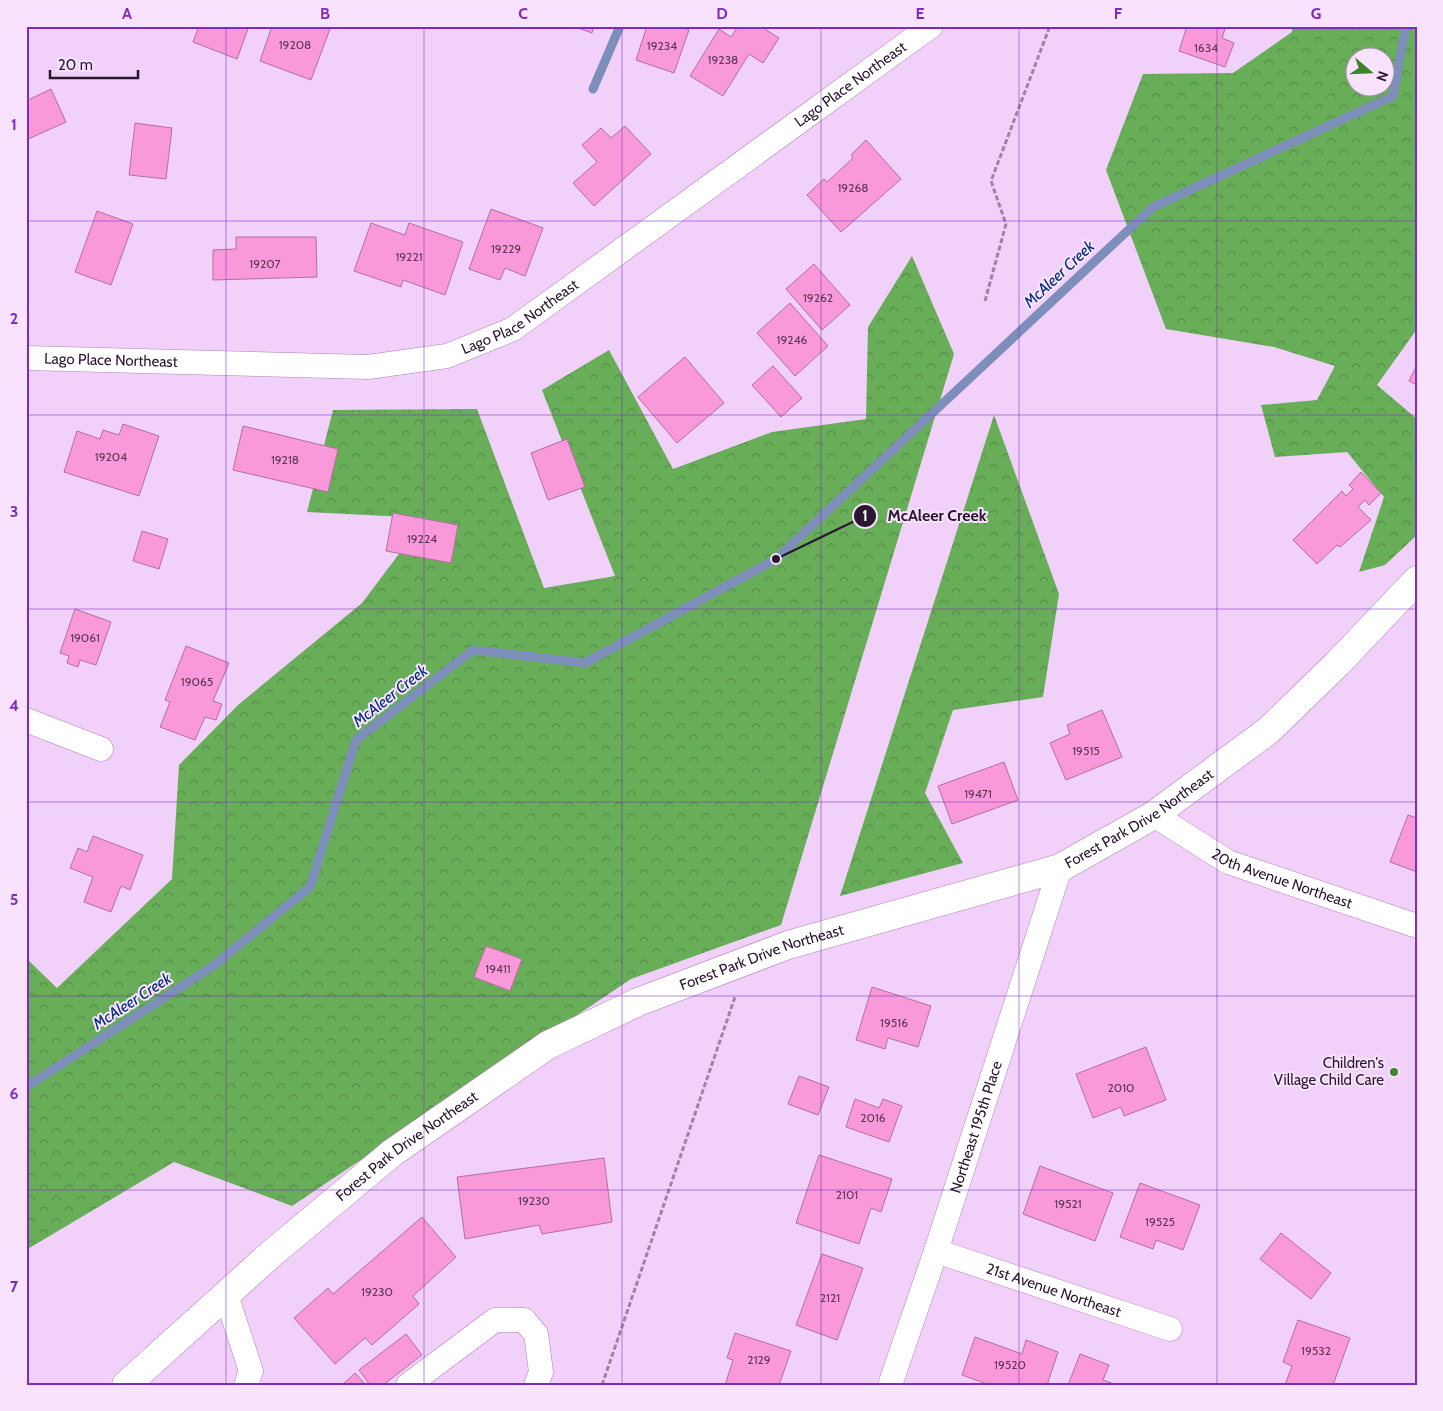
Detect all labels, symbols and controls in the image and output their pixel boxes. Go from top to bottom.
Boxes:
text: A [122,4,132,23]
text: B [320,4,330,23]
text: C [518,4,528,23]
text: D [716,4,728,23]
text: E [915,4,925,23]
text: F [1114,4,1123,23]
text: G [1311,4,1321,23]
house number: 19208 [279,37,311,52]
house number: 19234 [647,38,677,53]
street label: Lago Place Northeast [791,38,910,131]
house number: 1634 [1194,40,1218,55]
scale bar [50,48,138,80]
north arrow [1346,48,1396,98]
house number: 19238 [708,52,738,67]
text: 20 m [58,56,93,74]
text: N [1372,69,1392,84]
text: 1 [11,115,17,134]
house number: 19268 [837,180,869,195]
water label: McAleer Creek [1019,236,1099,312]
house number: 19229 [491,241,521,256]
house number: 19221 [395,249,423,264]
house number: 19207 [249,256,281,271]
street label: Lago Place Northeast [459,276,582,358]
house number: 19262 [803,290,833,305]
text: 2 [10,309,18,328]
house number: 19246 [777,332,808,347]
street label: Lago Place Northeast [44,349,178,371]
house number: 19204 [95,449,127,464]
house number: 19218 [271,452,299,467]
callout: McAleer Creek [853,500,997,531]
text: 3 [10,502,18,521]
text: McAleer Creek [888,506,987,525]
text: 1 [862,507,868,525]
house number: 19224 [407,531,437,546]
house number: 19061 [70,630,100,645]
water label: McAleer Creek [348,660,432,732]
house number: 19065 [181,674,213,689]
text: 4 [9,696,19,715]
house number: 19515 [1072,743,1100,758]
street label: Forest Park Drive Northeast [1062,765,1217,872]
house number: 19471 [964,786,992,801]
street label: 20th Avenue Northeast [1208,845,1355,912]
text: 5 [10,890,18,909]
street label: Forest Park Drive Northeast [677,921,846,994]
house number: 19411 [485,961,511,976]
water label: McAleer Creek [89,968,176,1034]
house number: 19516 [880,1015,908,1030]
place label: Children's Village Child Care [1274,1054,1384,1089]
street label: Northeast 195th Place [946,1058,1006,1195]
marker: Children's Village Child Care [1388,1066,1400,1078]
house number: 2010 [1108,1080,1134,1095]
text: 6 [10,1084,19,1103]
street label: Forest Park Drive Northeast [332,1087,481,1205]
house number: 2016 [860,1110,886,1125]
house number: 2101 [836,1187,858,1202]
house number: 19230 [518,1193,550,1208]
house number: 19521 [1054,1196,1082,1211]
house number: 19525 [1145,1214,1175,1229]
street label: 21st Avenue Northeast [984,1259,1123,1321]
text: 7 [10,1277,19,1296]
house number: 19230 [361,1284,393,1299]
house number: 2121 [820,1290,840,1305]
house number: 19532 [1301,1343,1331,1358]
house number: 2129 [747,1352,771,1367]
house number: 19520 [994,1357,1026,1372]

